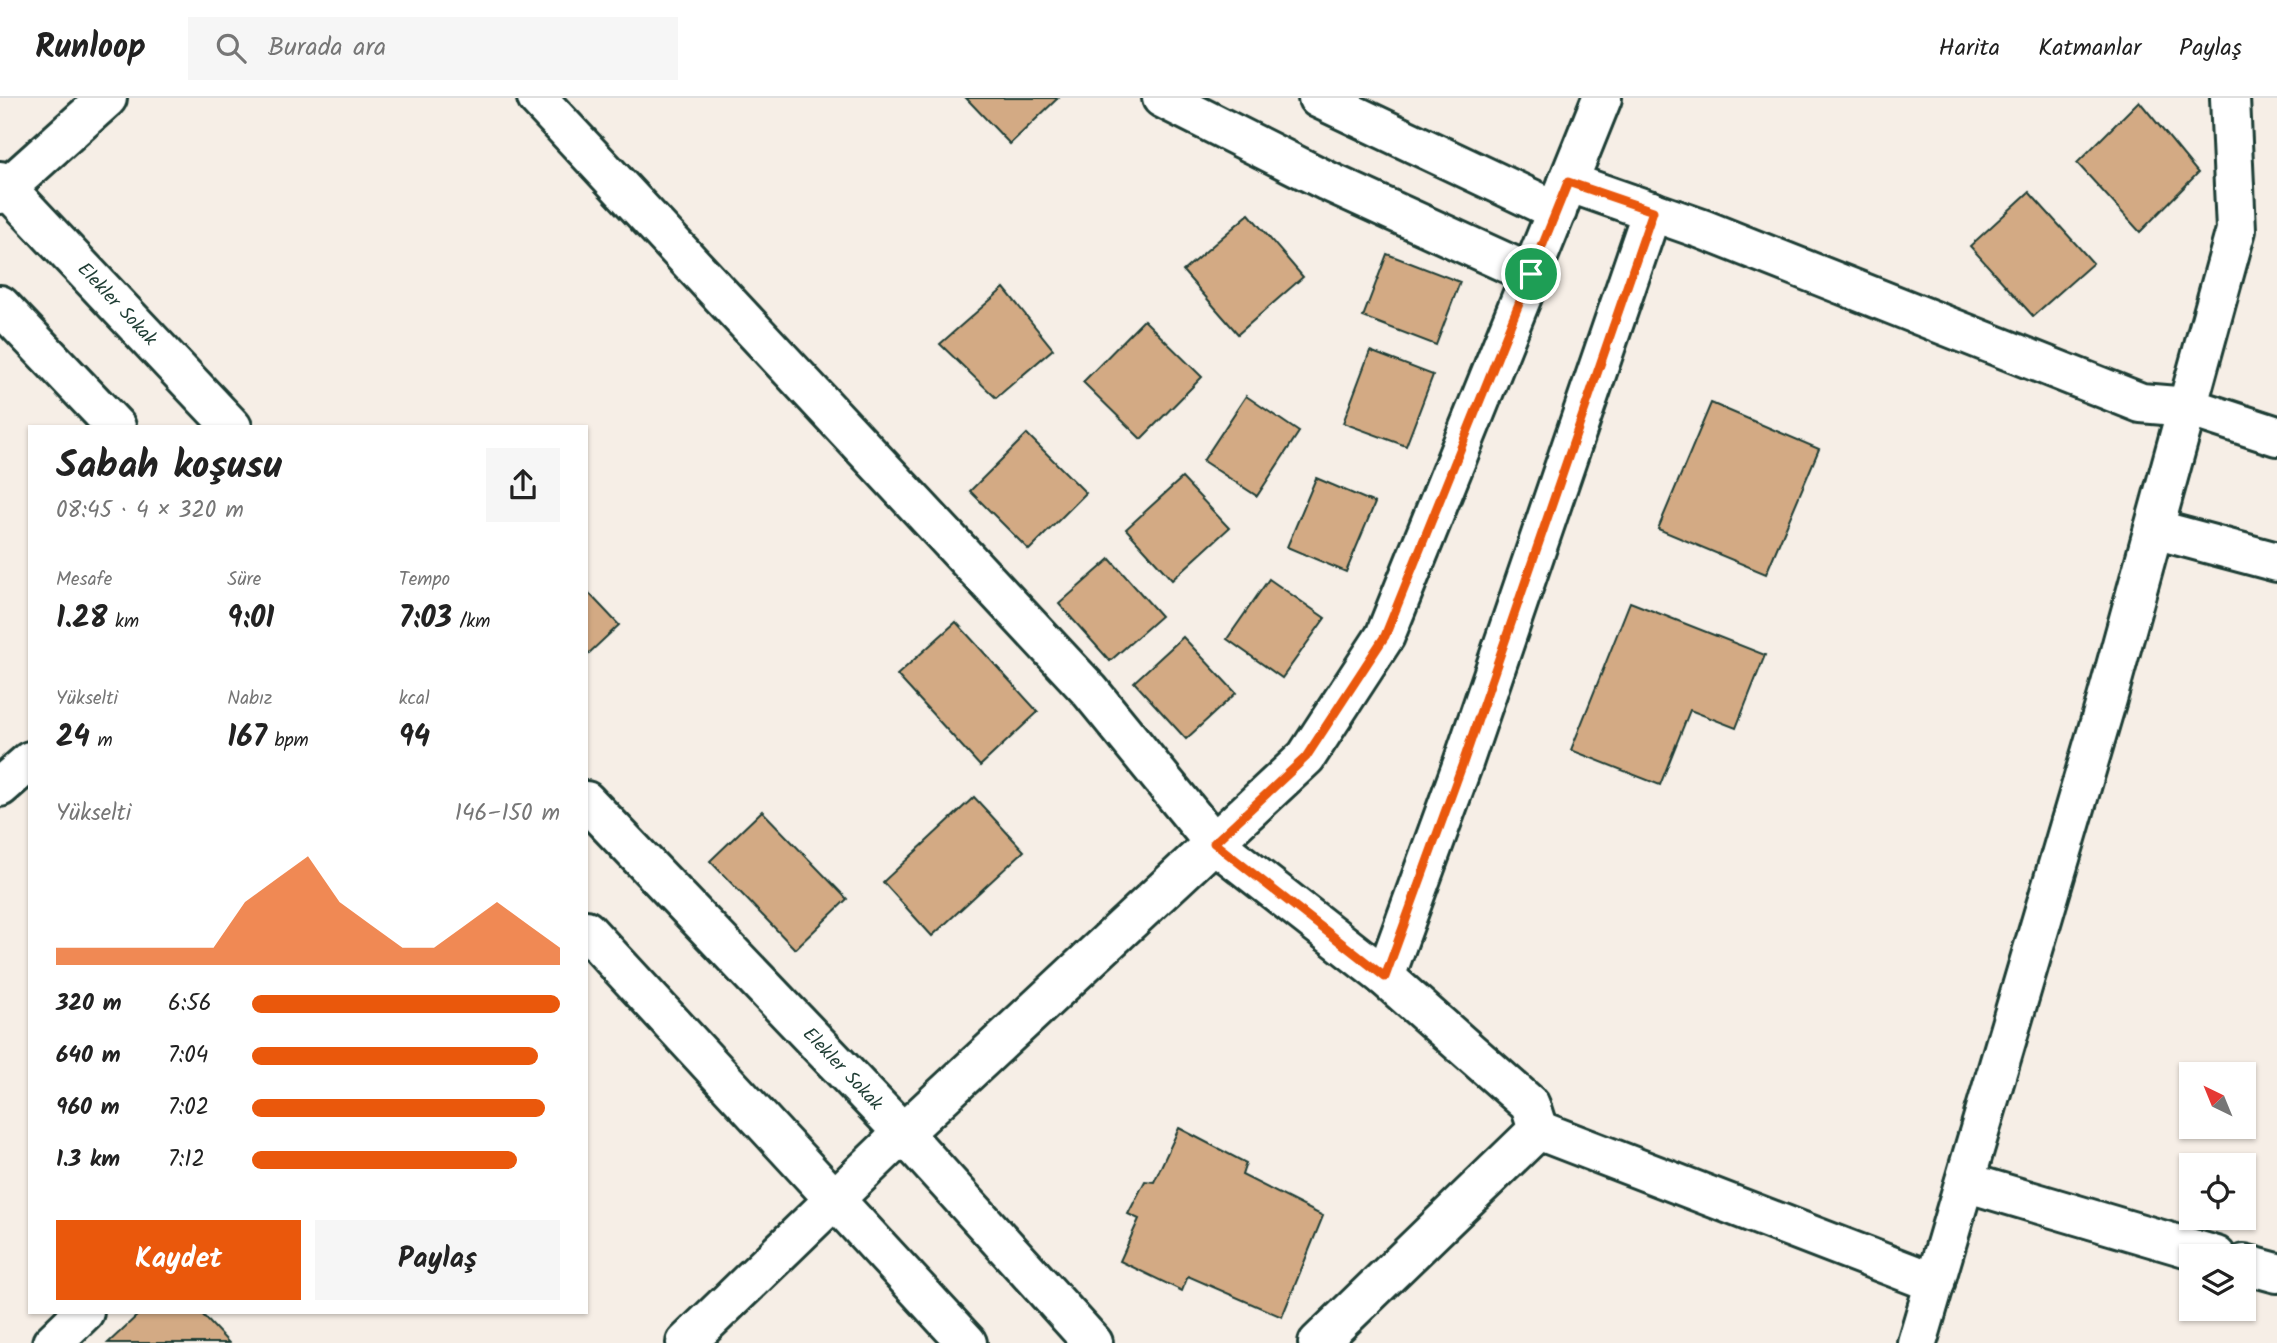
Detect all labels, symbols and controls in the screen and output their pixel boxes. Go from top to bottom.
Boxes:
search box [188,17,678,80]
text: Runloop [35,22,146,75]
text: Burada ara [268,27,386,69]
icon: search [212,29,250,67]
text: Harita [1939,29,2000,68]
text: Katmanlar [2038,29,2141,68]
text: Paylaş [2179,29,2242,68]
pin [1501,244,1561,304]
icon: arrive [1512,255,1550,293]
street label: Elekler Sokak [69,256,164,354]
text: Sabah koşusu [56,437,282,497]
button: share [486,448,560,522]
text: 08:45 · 4 × 320 m [56,493,244,529]
text: Mesafe [56,565,112,595]
text: Süre [227,565,261,595]
text: Tempo [399,565,450,595]
text: 1.28 [56,595,107,643]
text: 9:01 [227,595,274,643]
text: 7:03 [399,595,452,643]
text: km [107,607,139,637]
text: /km [452,607,490,637]
text: Yükselti [56,684,118,714]
text: Nabız [227,684,272,714]
text: kcal [399,684,430,714]
text: 24 [56,714,90,762]
text: 167 [227,714,267,762]
text: 94 [399,714,430,762]
text: m [90,726,113,756]
text: bpm [267,726,309,756]
text: Yükselti [56,796,131,832]
text: 146–150 m [455,796,560,832]
text: 320 m [56,986,121,1022]
text: 6:56 [168,986,212,1022]
street label: Elekler Sokak [795,1021,890,1118]
text: 640 m [56,1038,121,1074]
text: 7:04 [168,1038,208,1074]
north arrow [2179,1062,2256,1139]
map controls [2179,1062,2256,1321]
text: 960 m [56,1090,120,1126]
text: 7:02 [168,1090,209,1126]
text: 1.3 km [56,1142,120,1178]
text: 7:12 [168,1142,205,1178]
button: locate [2179,1153,2256,1230]
button: Kaydet [56,1220,301,1300]
button: Paylaş [315,1220,560,1300]
button: layers [2179,1244,2256,1321]

